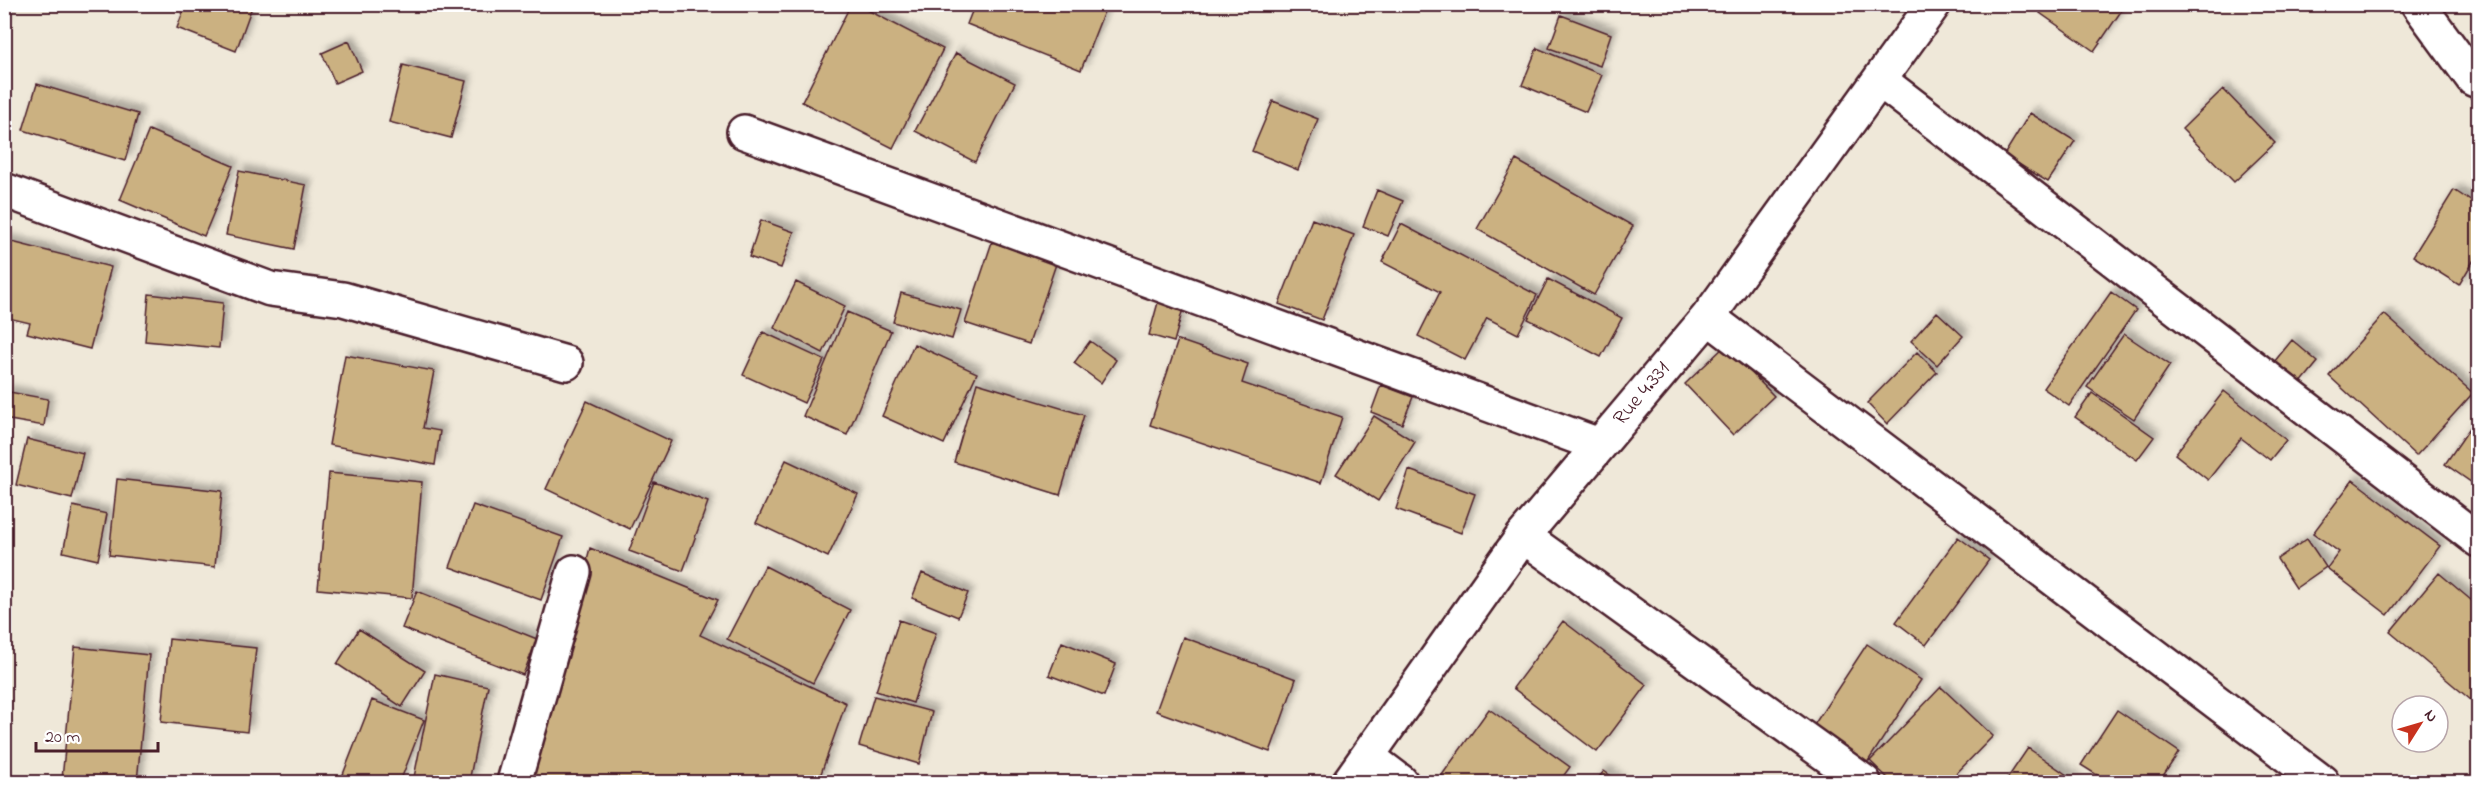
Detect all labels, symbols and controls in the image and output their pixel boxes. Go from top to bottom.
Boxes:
street label: Rue 4.331 [1606,355,1678,432]
north arrow [2390,694,2450,754]
text: N [2418,705,2443,728]
scale bar [36,715,158,753]
text: 20 m [45,725,80,751]

